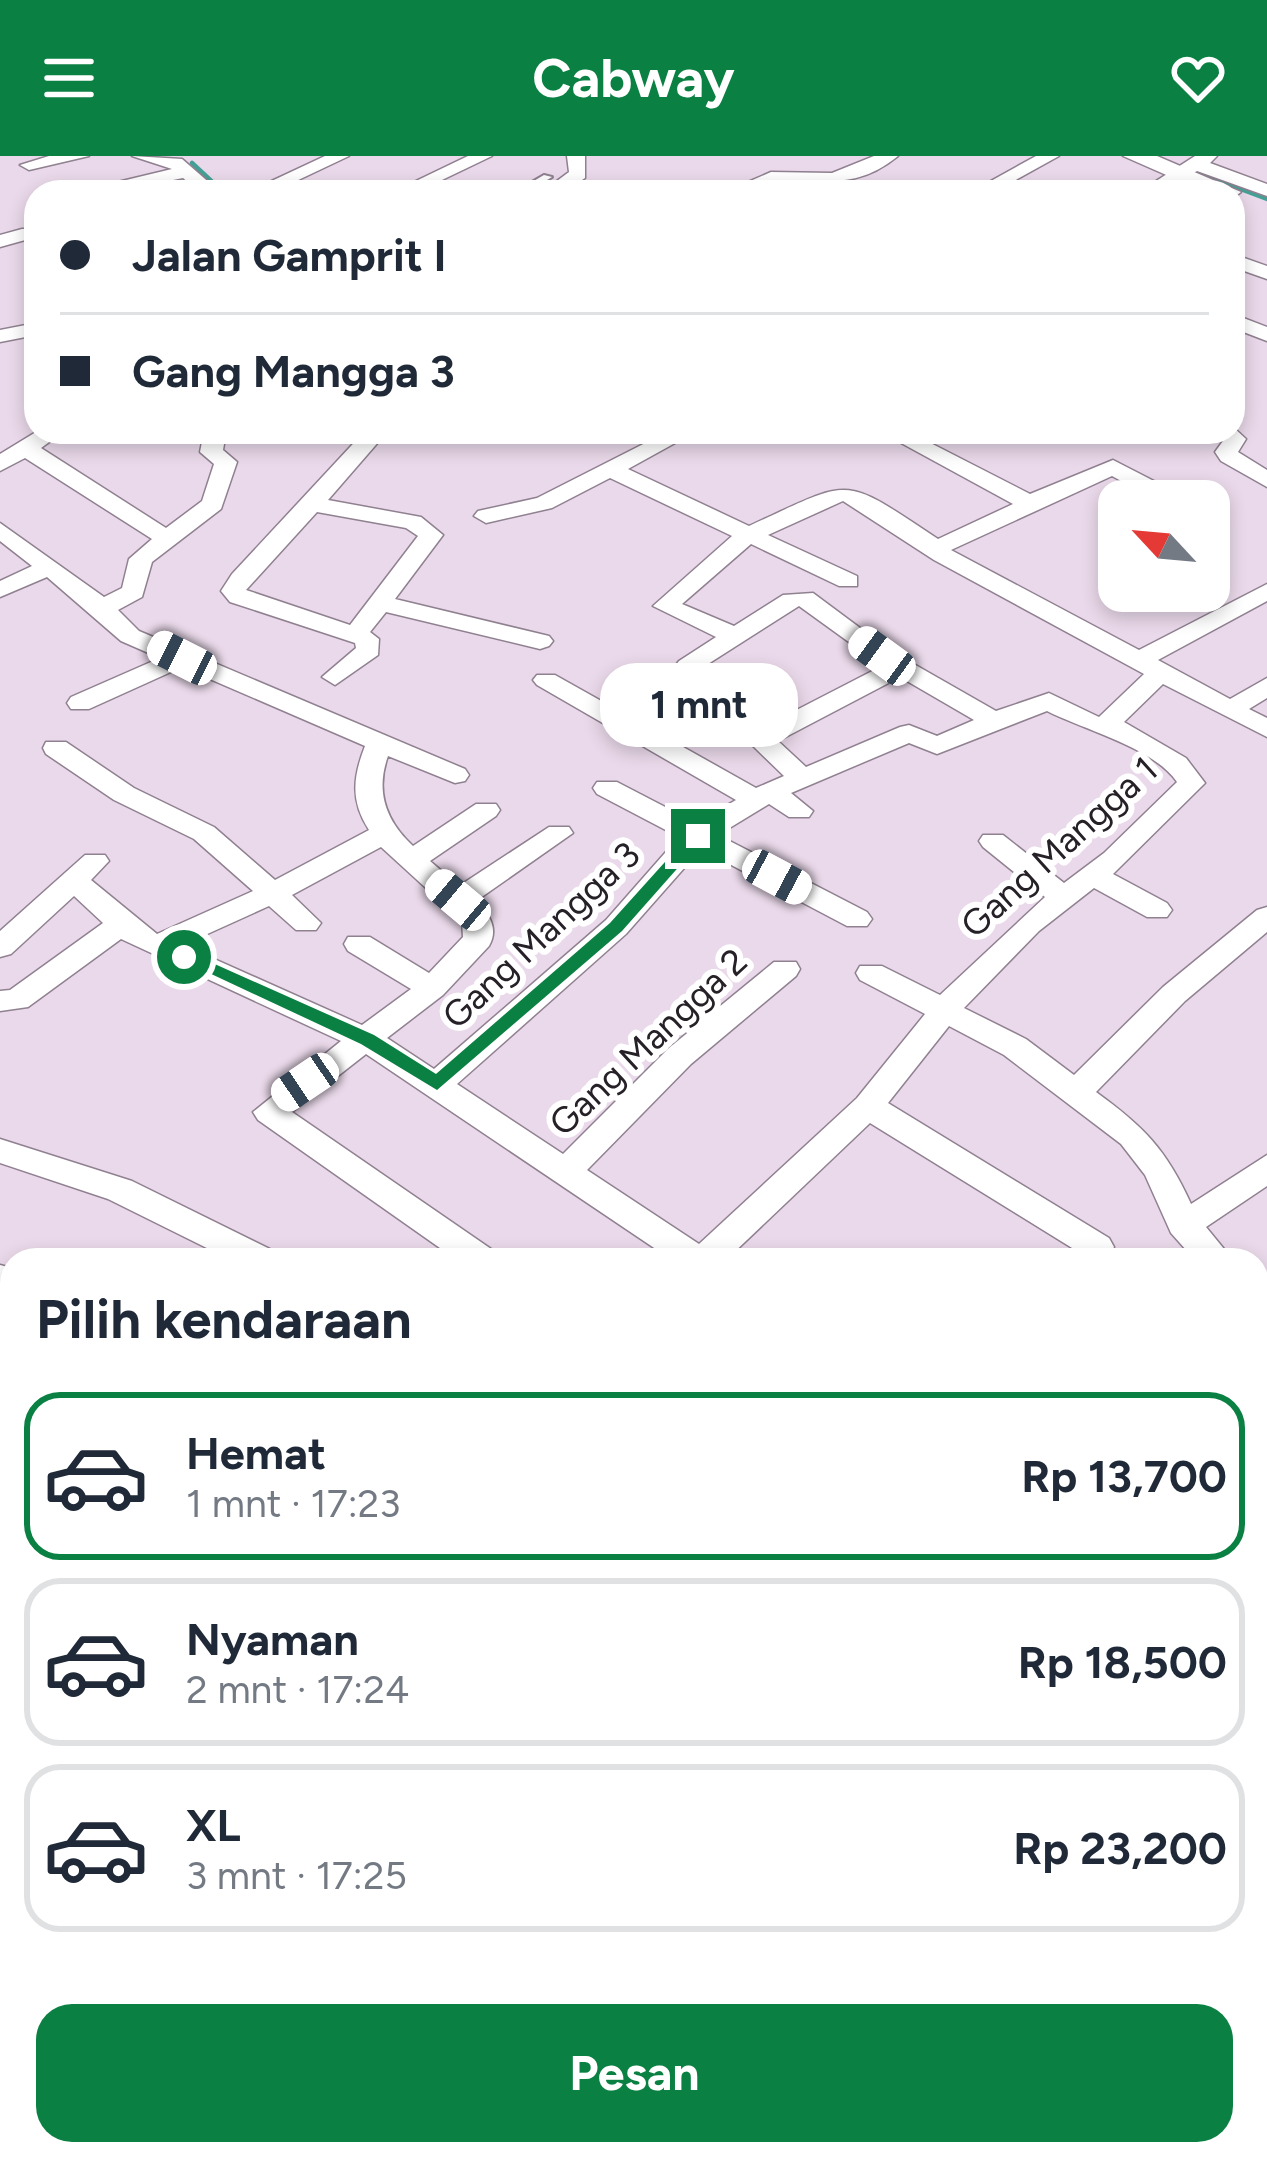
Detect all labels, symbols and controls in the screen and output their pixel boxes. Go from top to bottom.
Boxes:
icon: menu [36,45,102,111]
icon: heart [1165,45,1231,111]
text: Cabway [532,46,735,111]
text: Jalan Gamprit I [132,228,447,282]
text: Gang Mangga 3 [132,344,455,398]
north arrow [1098,480,1230,612]
map controls [1098,480,1230,612]
car [842,620,922,692]
car [142,626,222,690]
callout: 1 mnt [599,662,797,746]
text: 1 mnt [650,681,748,728]
street label: Gang Mangga 1 [952,748,1166,946]
route end [671,809,725,863]
street label: Gang Mangga 3 [434,833,648,1037]
car [737,844,817,910]
car [419,863,497,937]
route start [157,930,211,984]
street label: Gang Mangga 2 [540,940,756,1144]
car [265,1047,345,1117]
text: Pilih kendaraan [36,1287,412,1352]
icon: car [42,1422,150,1530]
text: Hemat [186,1426,326,1480]
text: Rp 13,700 [1021,1449,1227,1503]
text: 1 mnt · 17:23 [186,1480,401,1527]
icon: car [42,1608,150,1716]
text: Nyaman [186,1612,359,1666]
text: Rp 18,500 [1018,1635,1227,1689]
text: 2 mnt · 17:24 [186,1666,409,1713]
icon: car [42,1794,150,1902]
text: XL [186,1798,241,1852]
text: Rp 23,200 [1013,1821,1227,1875]
text: 3 mnt · 17:25 [186,1852,407,1899]
button: Pesan [36,2004,1233,2142]

